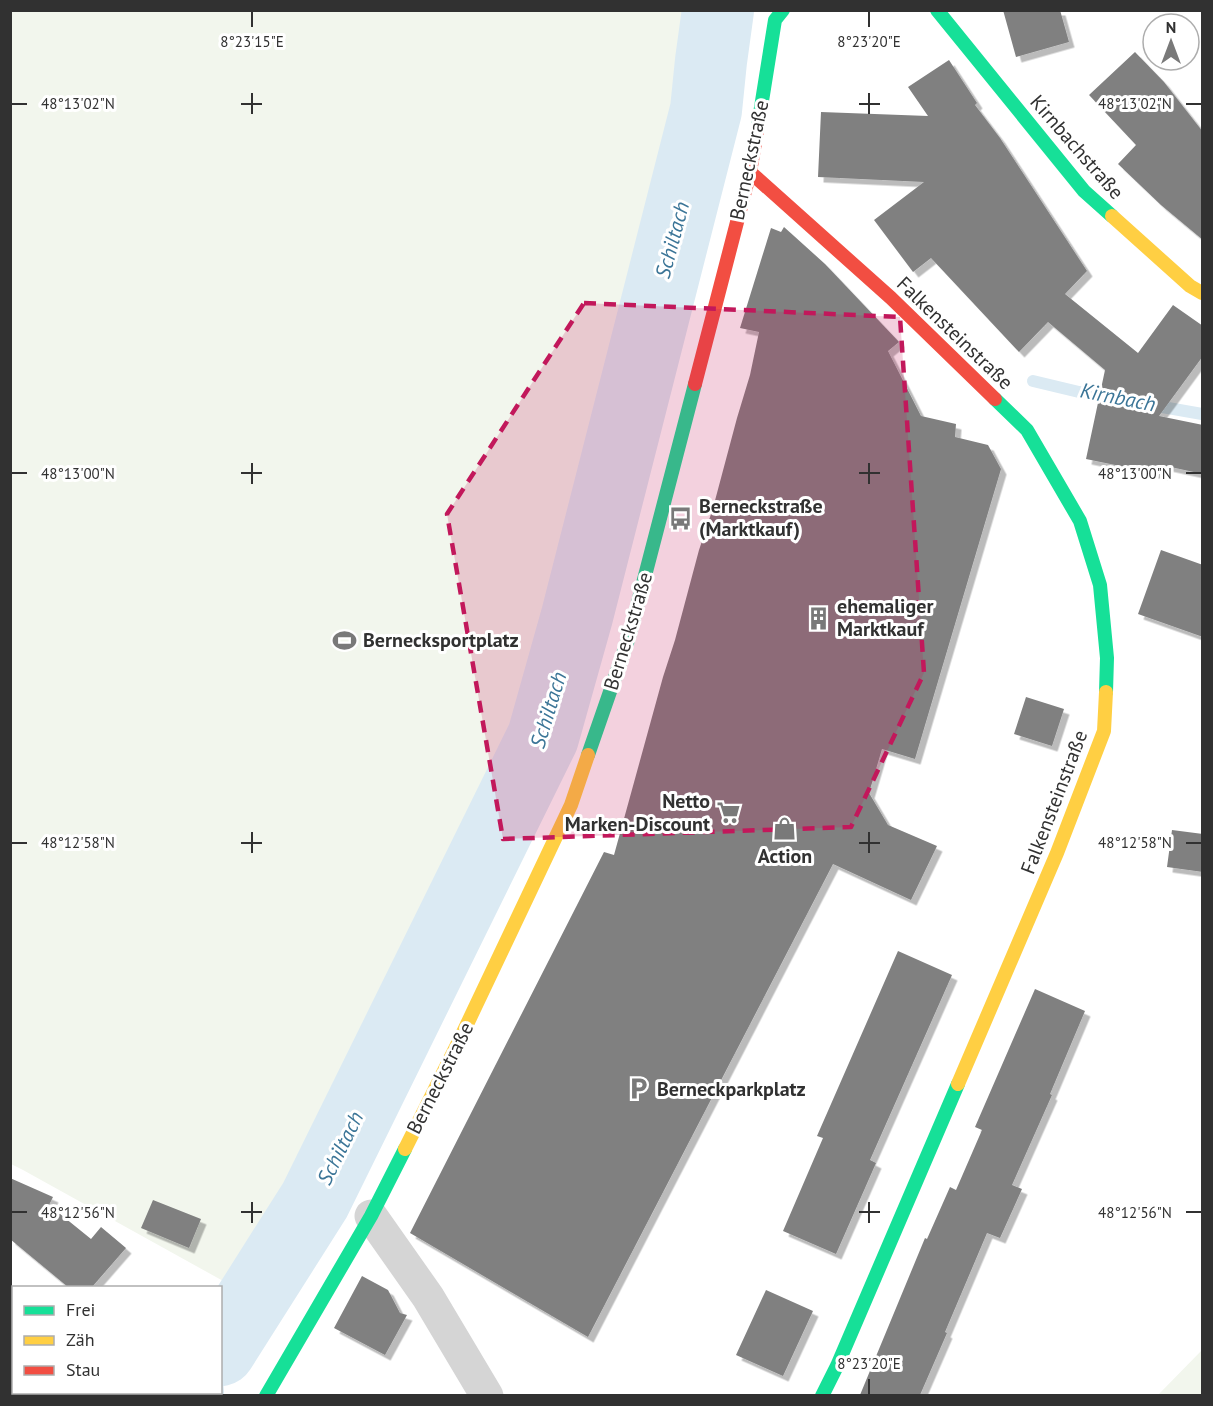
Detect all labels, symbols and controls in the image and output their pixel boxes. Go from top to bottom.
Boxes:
north arrow [1141,12,1201,72]
text: N [1166,17,1176,37]
text: 8°23'15"E [220,32,284,51]
text: 8°23'20"E [837,32,901,51]
street label: Kirnbachstraße [1025,89,1129,205]
text: 48°13'02"N [41,94,115,113]
text: 48°13'02"N [1098,94,1172,113]
street label: Berneckstraße [724,98,774,222]
water label: Schiltach [649,199,695,281]
street label: Falkensteinstraße [891,271,1019,395]
water label: Kirnbach [1078,376,1158,418]
text: 48°13'00"N [41,464,115,483]
text: 48°13'00"N [1098,464,1172,483]
place label: Berneckstraße (Marktkauf) [699,493,823,542]
bus stop icon: Berneckstraße (Marktkauf) [668,505,694,531]
street label: Berneckstraße [598,569,658,693]
place label: ehemaliger Marktkauf [837,593,933,642]
building icon: ehemaliger Marktkauf [806,605,832,631]
sports icon: Bernecksportplatz [332,627,358,653]
place label: Bernecksportplatz [363,627,519,653]
water label: Schiltach [524,669,572,751]
street label: Falkensteinstraße [1015,726,1093,878]
place label: Netto Marken-Discount [565,788,710,837]
supermarket icon: Netto Marken-Discount [715,799,741,825]
shop icon: Action [772,815,798,841]
text: 48°12'58"N [41,833,115,852]
text: 48°12'58"N [1098,833,1172,852]
place label: Action [758,843,812,869]
street label: Berneckstraße [401,1018,479,1138]
parking icon: Berneckparkplatz [626,1076,652,1102]
place label: Berneckparkplatz [657,1076,806,1102]
water label: Schiltach [311,1107,369,1189]
text: 48°12'56"N [41,1203,115,1222]
text: 48°12'56"N [1098,1203,1172,1222]
legend [12,1286,222,1394]
text: Frei [66,1298,95,1321]
text: Zäh [66,1328,95,1351]
text: 8°23'20"E [837,1354,901,1373]
text: Stau [66,1358,100,1381]

